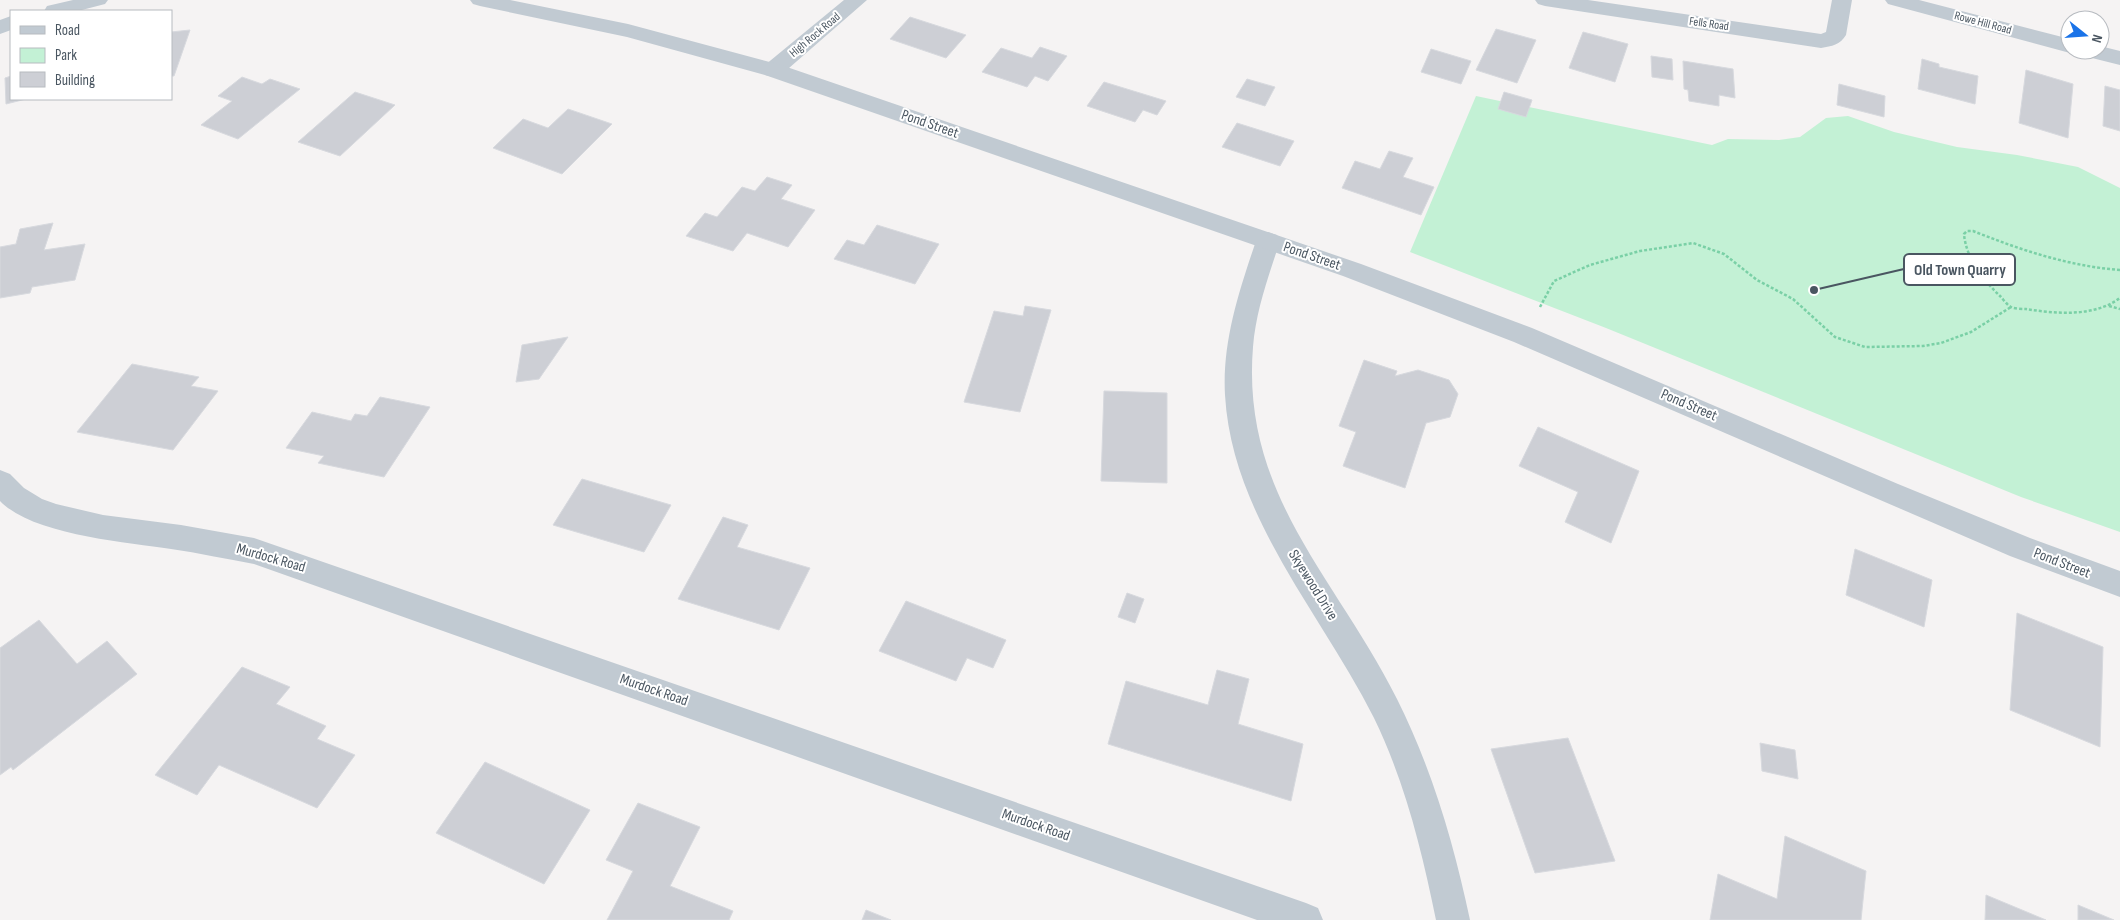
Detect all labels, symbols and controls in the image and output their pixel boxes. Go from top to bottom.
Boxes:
street label: Rowe Hill Road [1953,8,2013,38]
street label: High Rock Road [786,9,844,61]
legend [10,10,172,100]
north arrow [2060,10,2110,60]
street label: Fells Road [1688,14,1730,34]
text: Road [55,21,80,40]
text: N [2088,33,2106,45]
text: Park [55,46,77,65]
text: Building [55,71,95,90]
street label: Pond Street [899,105,962,143]
street label: Pond Street [1281,237,1344,275]
callout: Old Town Quarry [1904,254,2015,285]
text: Old Town Quarry [1914,261,2006,280]
street label: Pond Street [1658,385,1720,425]
street label: Murdock Road [234,539,308,577]
street label: Pond Street [2031,544,2093,583]
street label: Skyewood Drive [1284,546,1342,624]
street label: Murdock Road [617,669,691,711]
street label: Murdock Road [999,804,1073,846]

